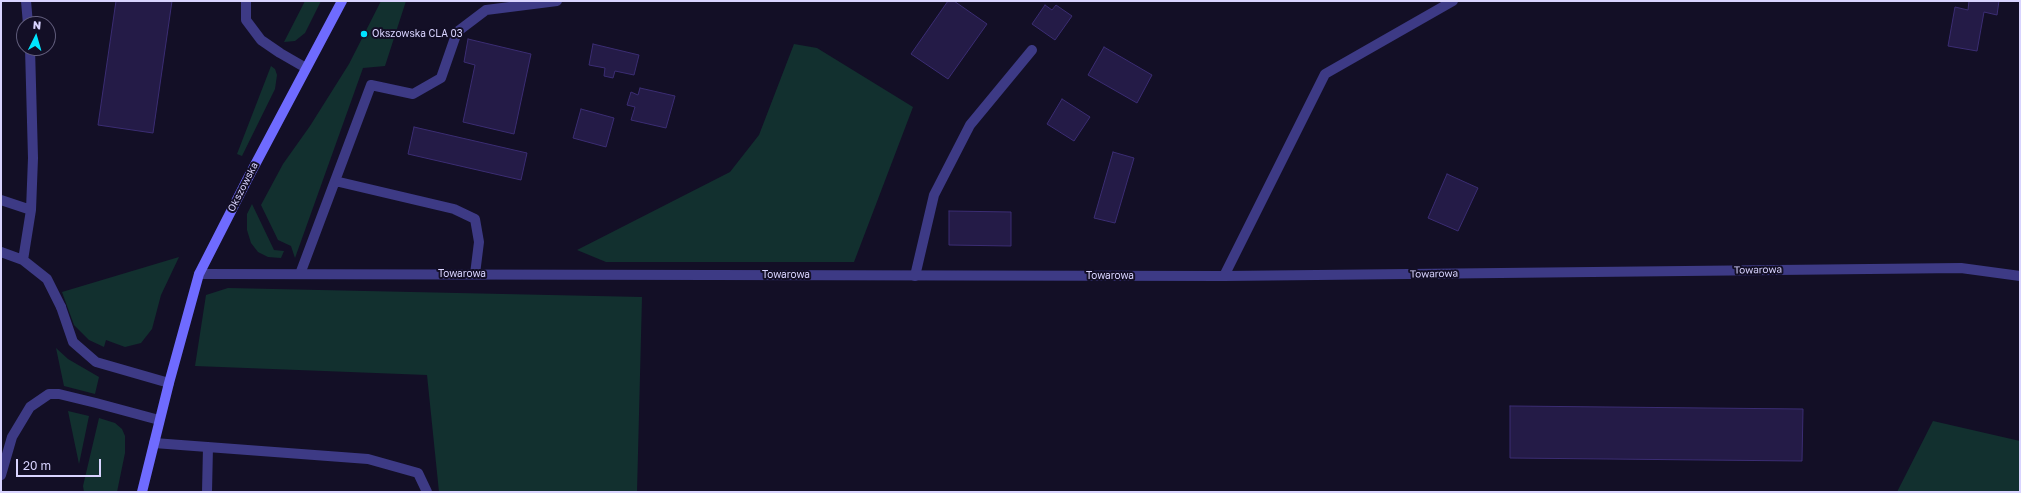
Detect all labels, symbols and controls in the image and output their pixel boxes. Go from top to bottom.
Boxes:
north arrow [16,16,56,56]
text: N [32,18,42,31]
place label: Okszowska CLA 03 [372,28,462,40]
marker: Okszowska CLA 03 [359,29,369,39]
street label: Okszowska [225,160,261,214]
street label: Towarowa [1734,264,1782,276]
street label: Towarowa [438,268,486,280]
street label: Towarowa [1410,268,1458,280]
street label: Towarowa [762,269,810,281]
street label: Towarowa [1086,270,1134,282]
scale bar [18,451,103,477]
text: 20 m [23,458,51,473]

